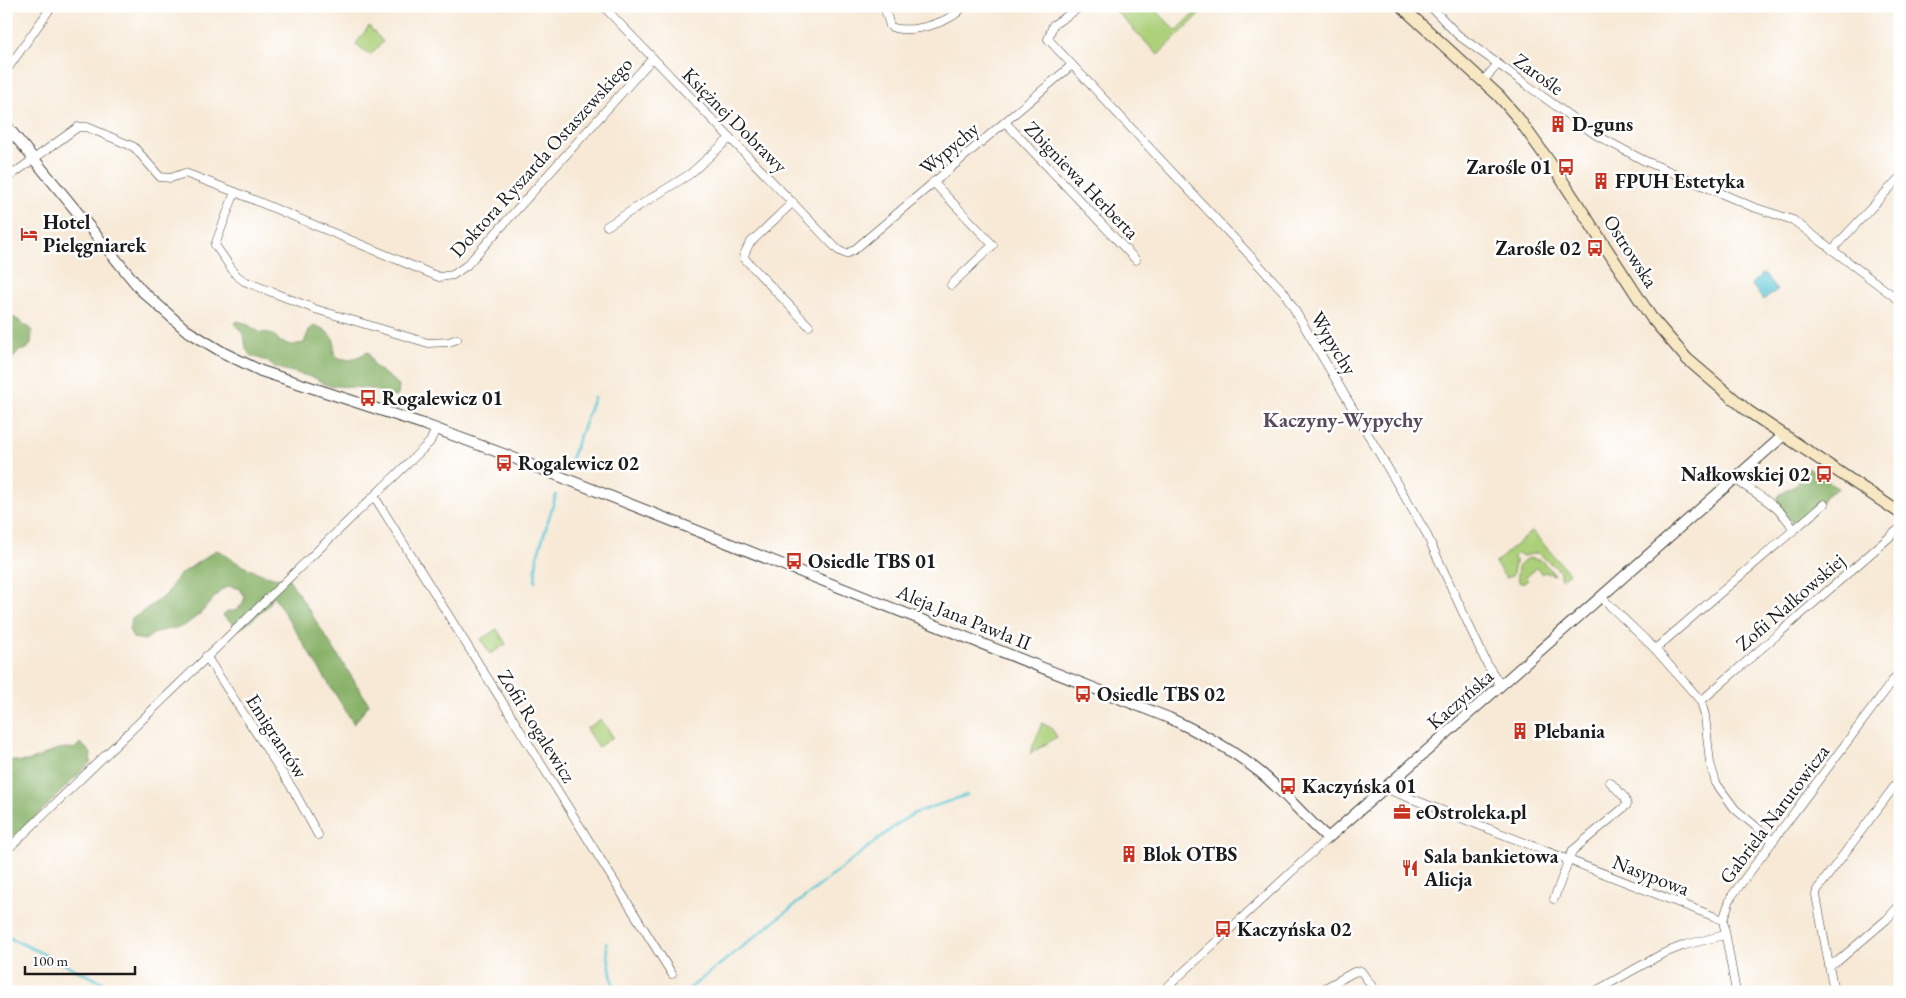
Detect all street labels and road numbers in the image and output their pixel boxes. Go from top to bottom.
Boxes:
street label: Zarośle [1509,47,1569,101]
street label: Doktora Ryszarda Ostaszewskiego [444,51,638,263]
street label: Księżnej Dobrawy [677,62,794,179]
street label: Zbigniewa Herberta [1019,115,1145,245]
street label: Wypychy [914,116,984,180]
street label: Ostrowska [1598,210,1664,292]
street label: Wypychy [1305,306,1363,380]
street label: Zofii Nałkowskiej [1730,547,1850,657]
street label: Aleja Jana Pawła II [892,578,1035,656]
street label: Kaczyńska [1421,663,1499,735]
street label: Zofii Rogalewicz [492,665,582,788]
street label: Emigrantów [240,689,314,783]
street label: Gabriela Narutowicza [1713,739,1835,889]
street label: Nasypowa [1609,848,1693,902]

